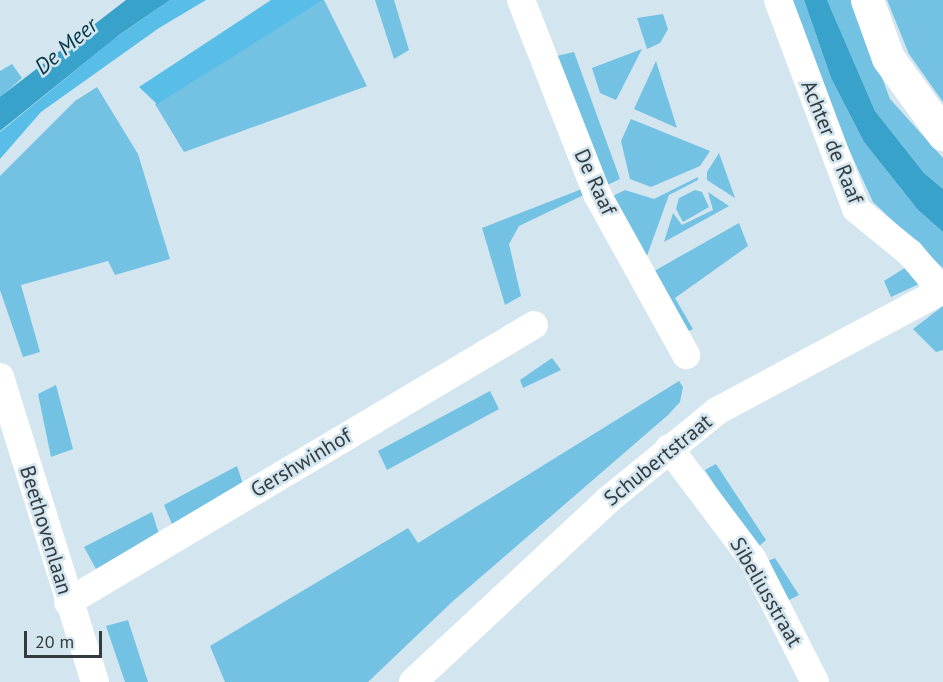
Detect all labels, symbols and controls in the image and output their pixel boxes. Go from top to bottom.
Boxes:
water label: De Meer [29,12,103,80]
street label: Achter de Raaf [796,77,868,207]
street label: De Raaf [569,145,621,219]
street label: Schubertstraat [599,409,717,511]
street label: Gershwinhof [246,423,356,503]
street label: Beethovenlaan [14,462,78,598]
street label: Sibeliusstraat [725,533,807,651]
scale bar [27,619,105,657]
text: 20 m [35,630,74,653]

